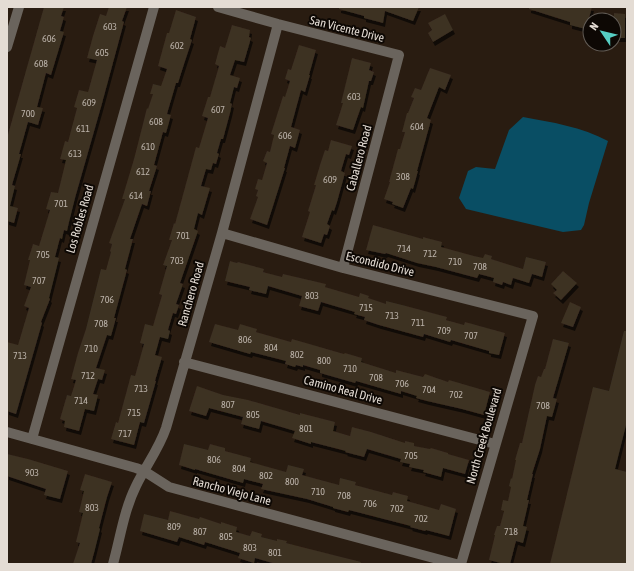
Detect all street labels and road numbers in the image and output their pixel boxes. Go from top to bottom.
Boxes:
street label: San Vicente Drive [308,13,386,45]
street label: Caballero Road [343,124,375,192]
street label: Los Robles Road [64,183,96,255]
street label: Escondido Drive [344,249,416,279]
street label: Ranchero Road [175,260,207,328]
street label: Camino Real Drive [302,373,384,407]
street label: North Creek Boulevard [464,387,504,485]
street label: Rancho Viejo Lane [191,474,273,508]

